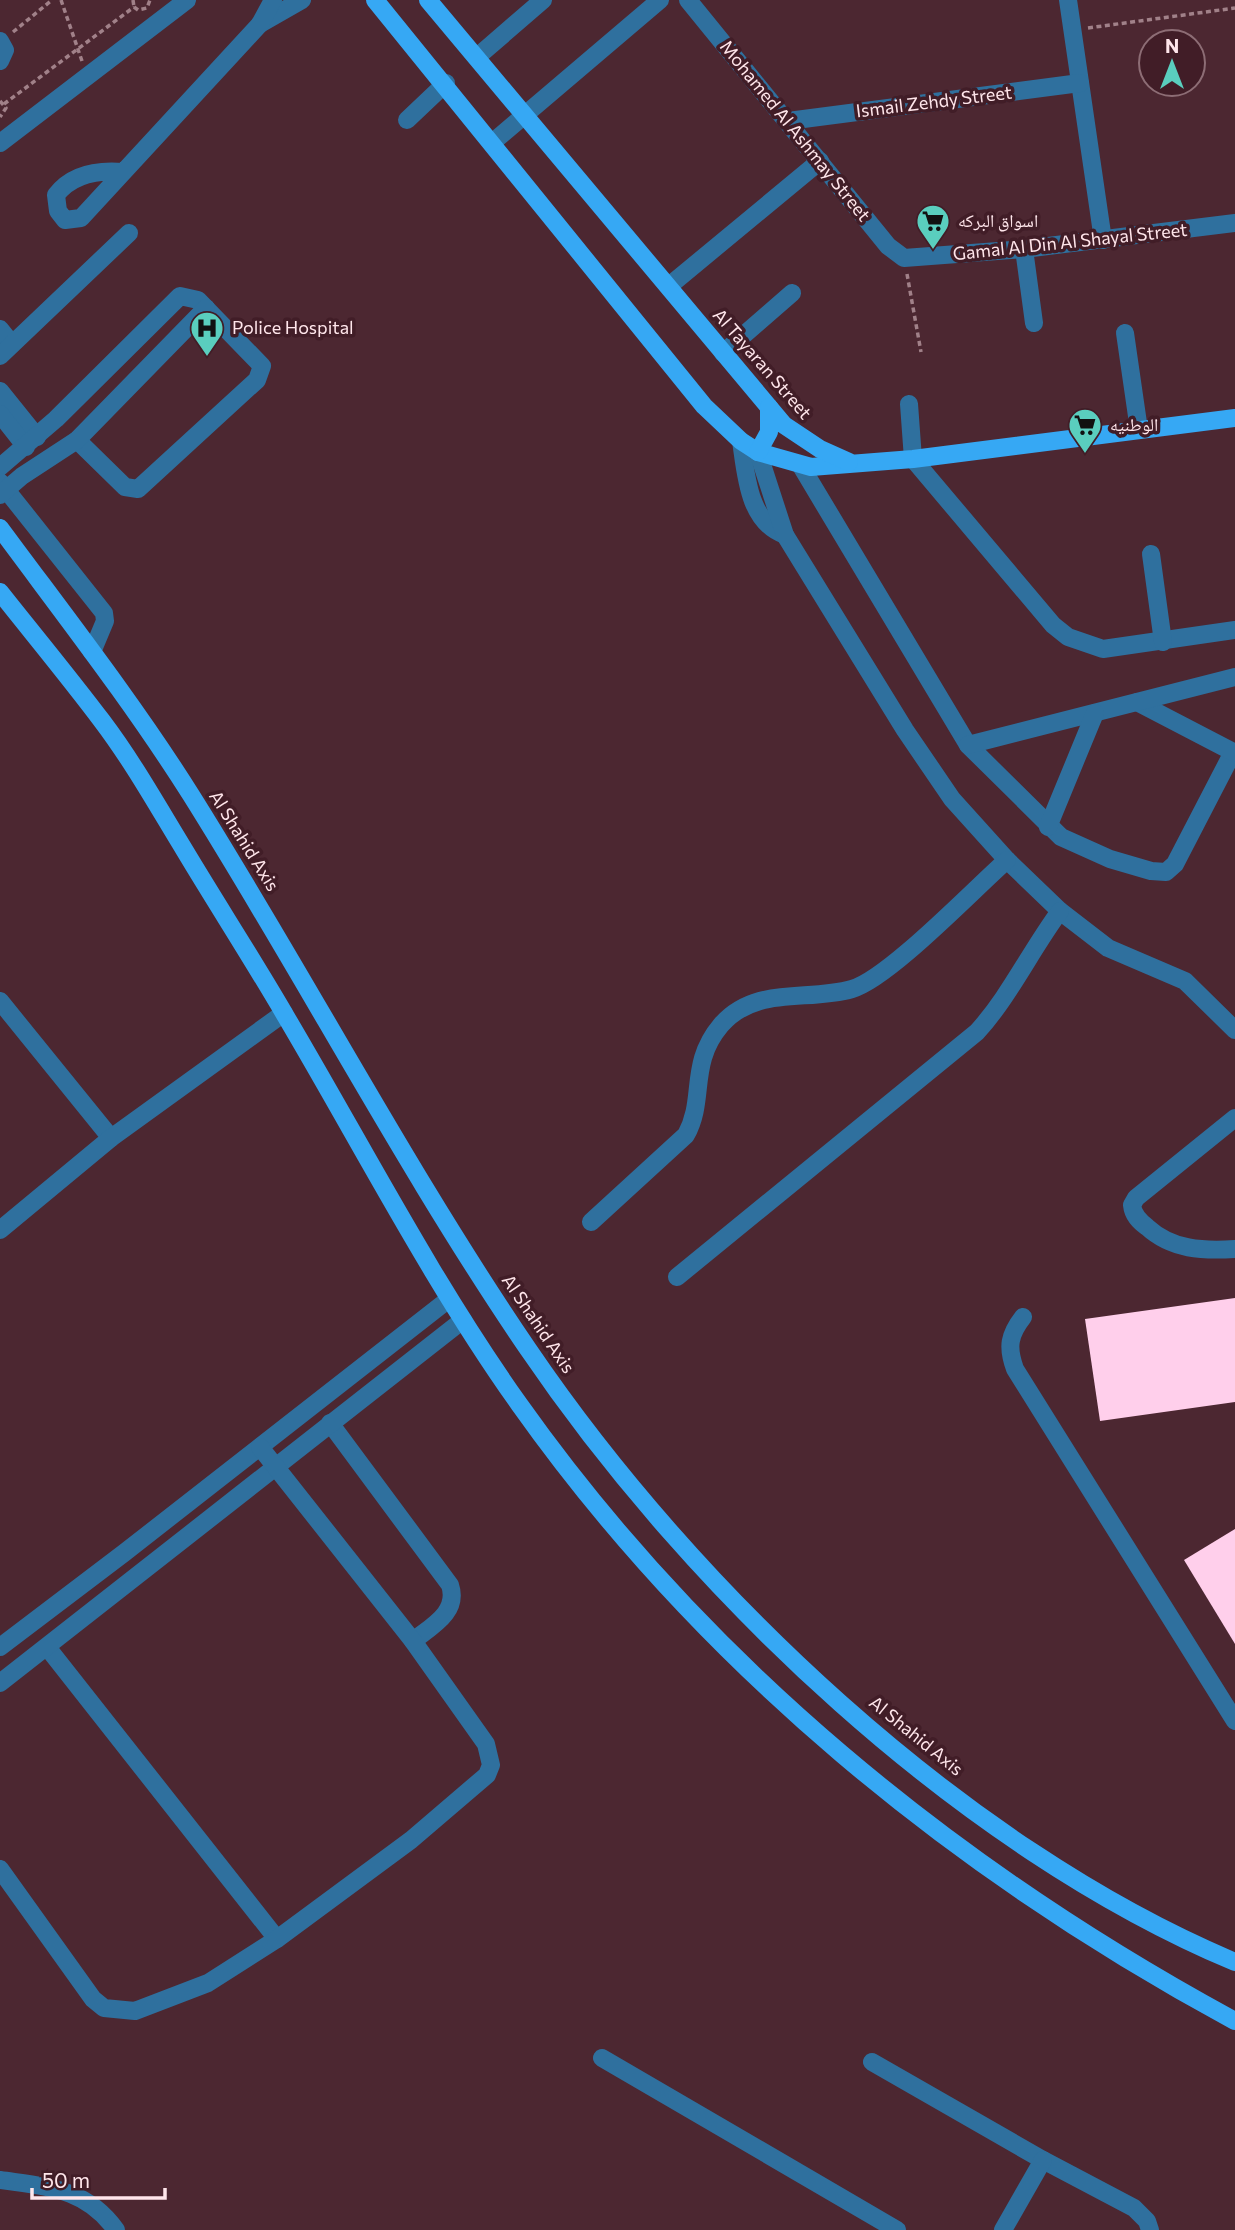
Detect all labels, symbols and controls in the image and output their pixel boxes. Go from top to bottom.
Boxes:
north arrow [1137,28,1207,98]
text: N [1165,34,1179,57]
street label: Mohamed Al Ashmay Street [716,35,876,225]
street label: Ismail Zehdy Street [855,81,1013,121]
supermarket icon: اسواق البركه [914,202,952,251]
place label: اسواق البركه [958,209,1038,232]
street label: Gamal Al Din Al Shayal Street [951,218,1188,264]
street label: Al Tayaran Street [709,304,817,423]
hospital icon: Police Hospital [188,309,226,358]
place label: Police Hospital [232,316,354,338]
supermarket icon: الوطنيه [1066,406,1104,455]
place label: الوطنيه [1110,413,1158,435]
street label: Al Shahid Axis [205,786,284,895]
street label: Al Shahid Axis [498,1270,580,1377]
street label: Al Shahid Axis [865,1691,968,1780]
scale bar [32,2156,164,2200]
text: 50 m [42,2167,90,2192]

